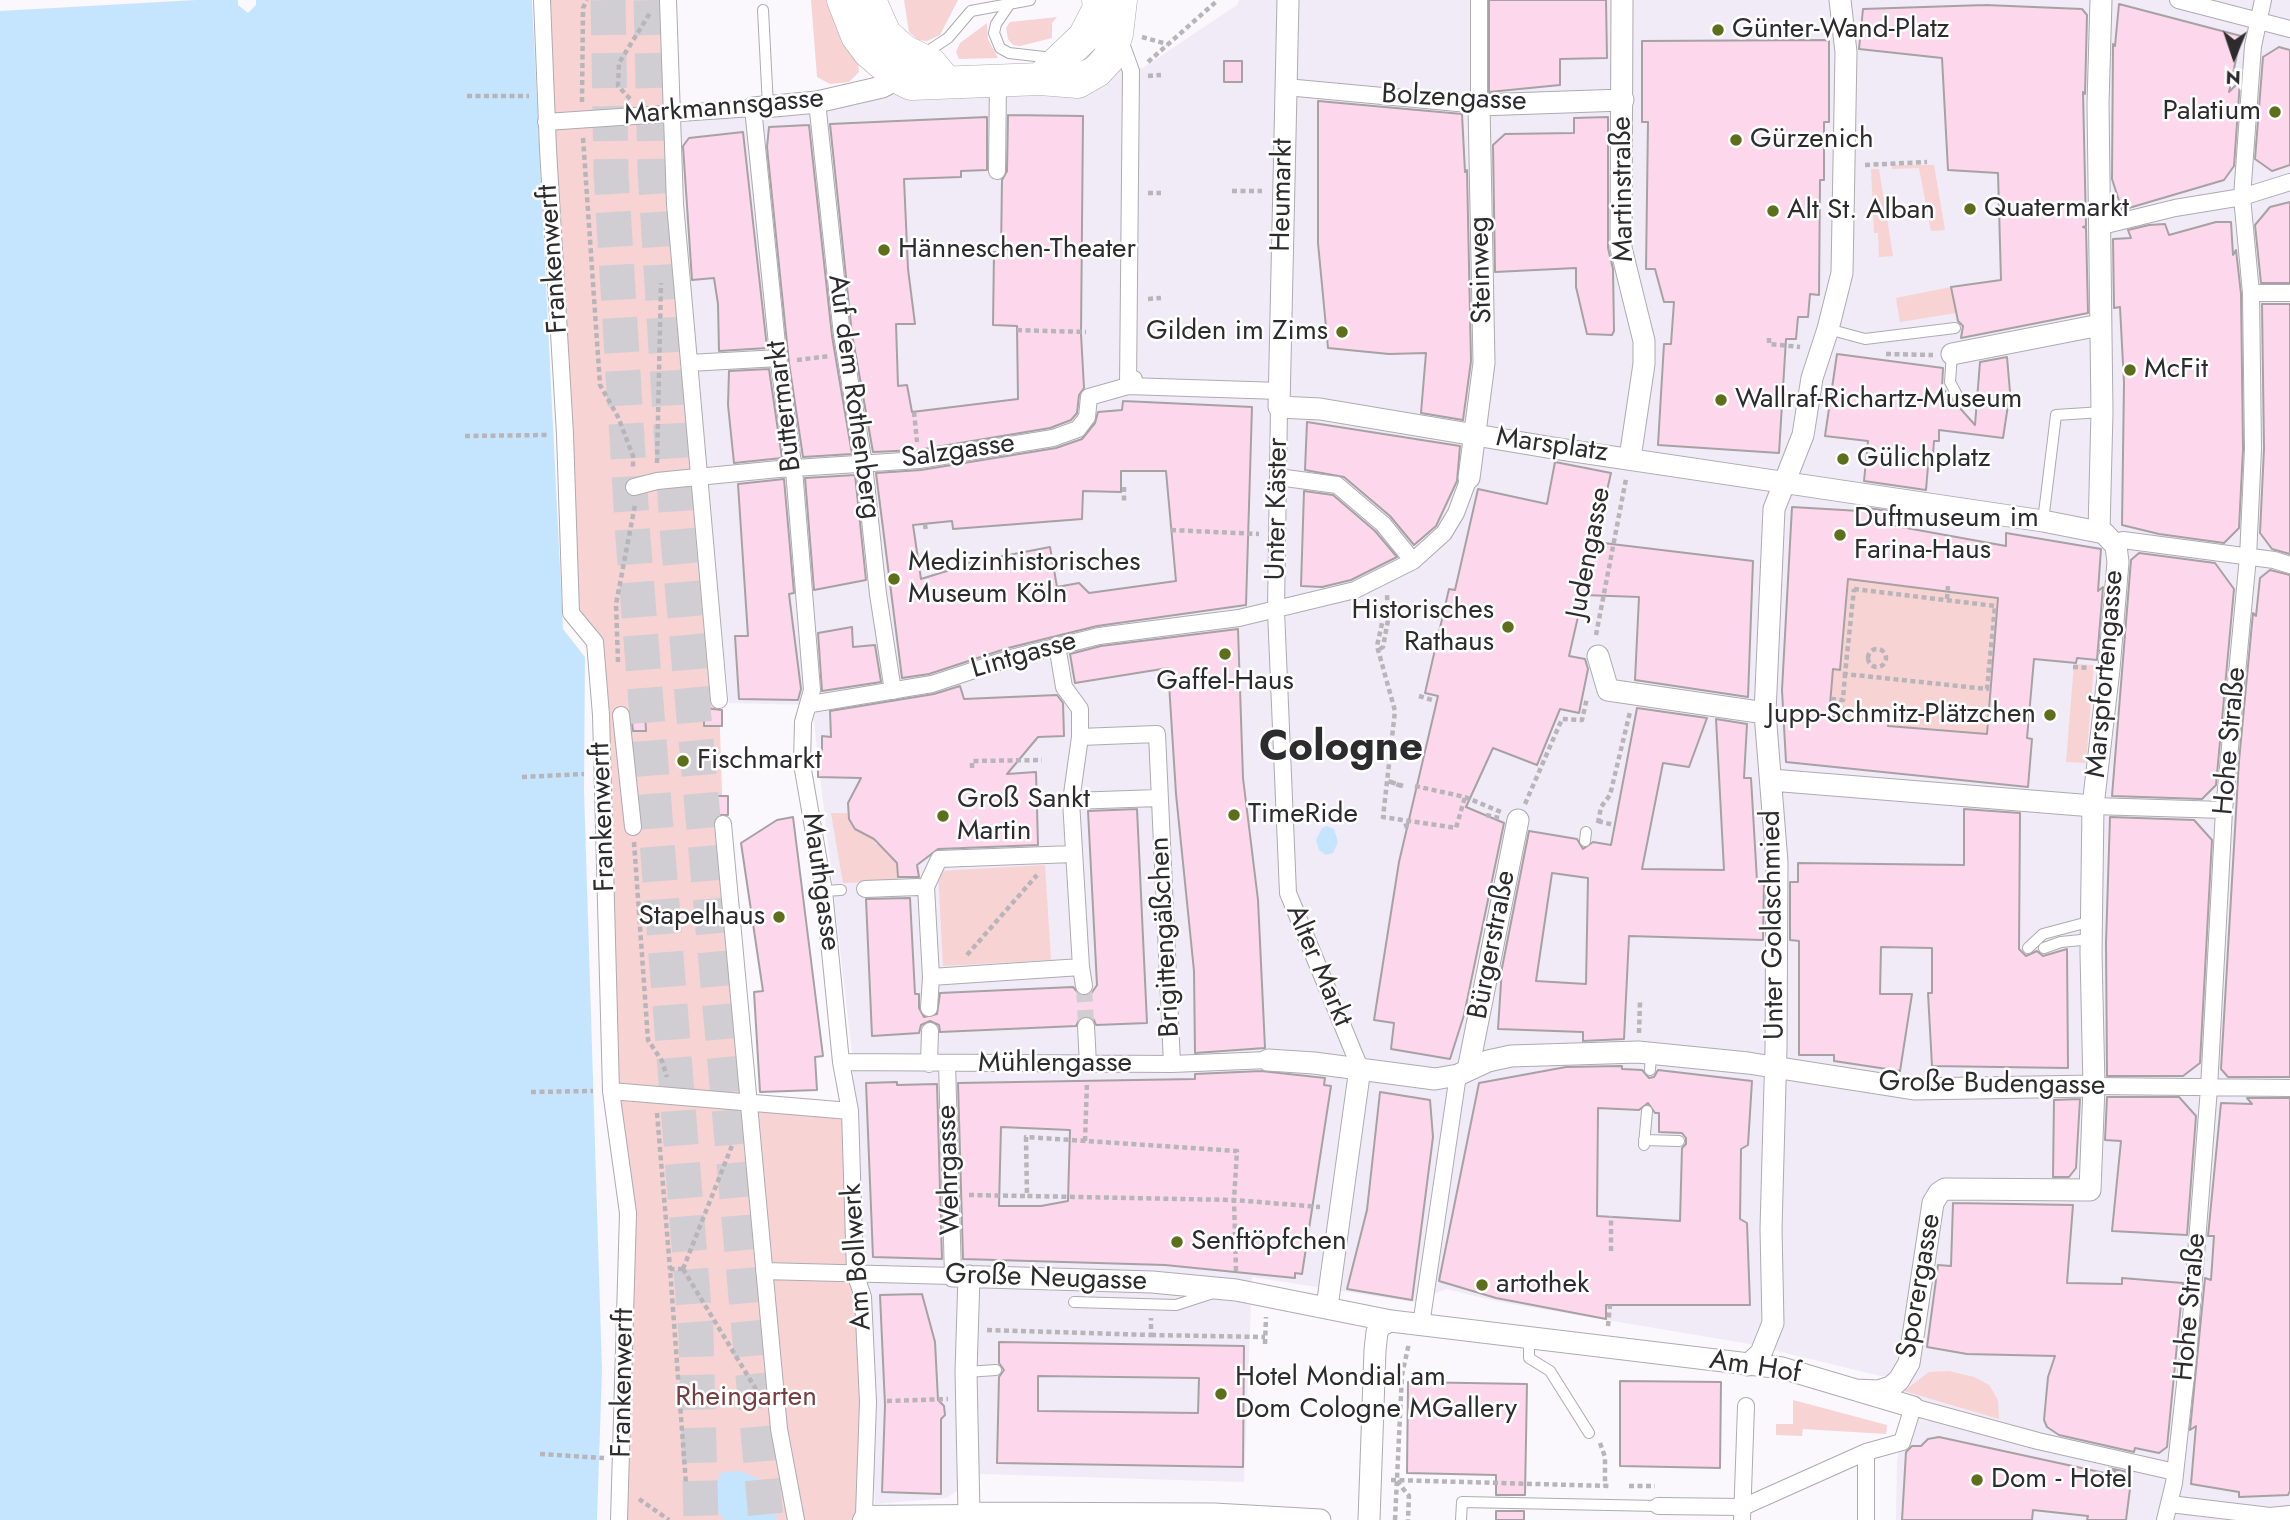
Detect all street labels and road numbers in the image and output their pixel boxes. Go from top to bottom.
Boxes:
street label: Bolzengasse [1381,78,1527,120]
street label: Markmannsgasse [623,83,825,133]
street label: Martinstraße [1606,116,1642,262]
street label: Heumarkt [1265,138,1301,252]
street label: Frankenwerft [532,183,576,335]
street label: Steinweg [1463,216,1501,324]
street label: Auf dem Rothenberg [819,273,887,521]
street label: Buttermarkt [760,339,810,473]
street label: Marsplatz [1494,422,1610,470]
street label: Salzgasse [899,427,1017,477]
street label: Unter Käster [1260,437,1296,581]
street label: Judengasse [1561,485,1619,621]
street label: Marspfortengasse [2080,569,2132,779]
street label: Lintgasse [968,625,1080,687]
street label: Hohe Straße [2208,666,2254,816]
street label: Frankenwerft [585,742,623,892]
street label: Unter Goldschmied [1755,810,1793,1040]
street label: Mauthgasse [794,811,846,953]
street label: Brigittengäßchen [1144,836,1188,1038]
street label: Bürgerstraße [1462,868,1524,1022]
street label: Alter Markt [1277,900,1359,1032]
street label: Mühlengasse [978,1047,1132,1081]
street label: Große Budengasse [1878,1066,2106,1104]
street label: Wehrgasse [931,1104,969,1236]
street label: Am Bollwerk [836,1182,880,1332]
street label: Sporergasse [1891,1211,1949,1361]
street label: Hohe Straße [2168,1232,2214,1382]
street label: Große Neugasse [944,1259,1148,1299]
street label: Frankenwerft [606,1308,642,1458]
street label: Am Hof [1707,1344,1803,1392]

